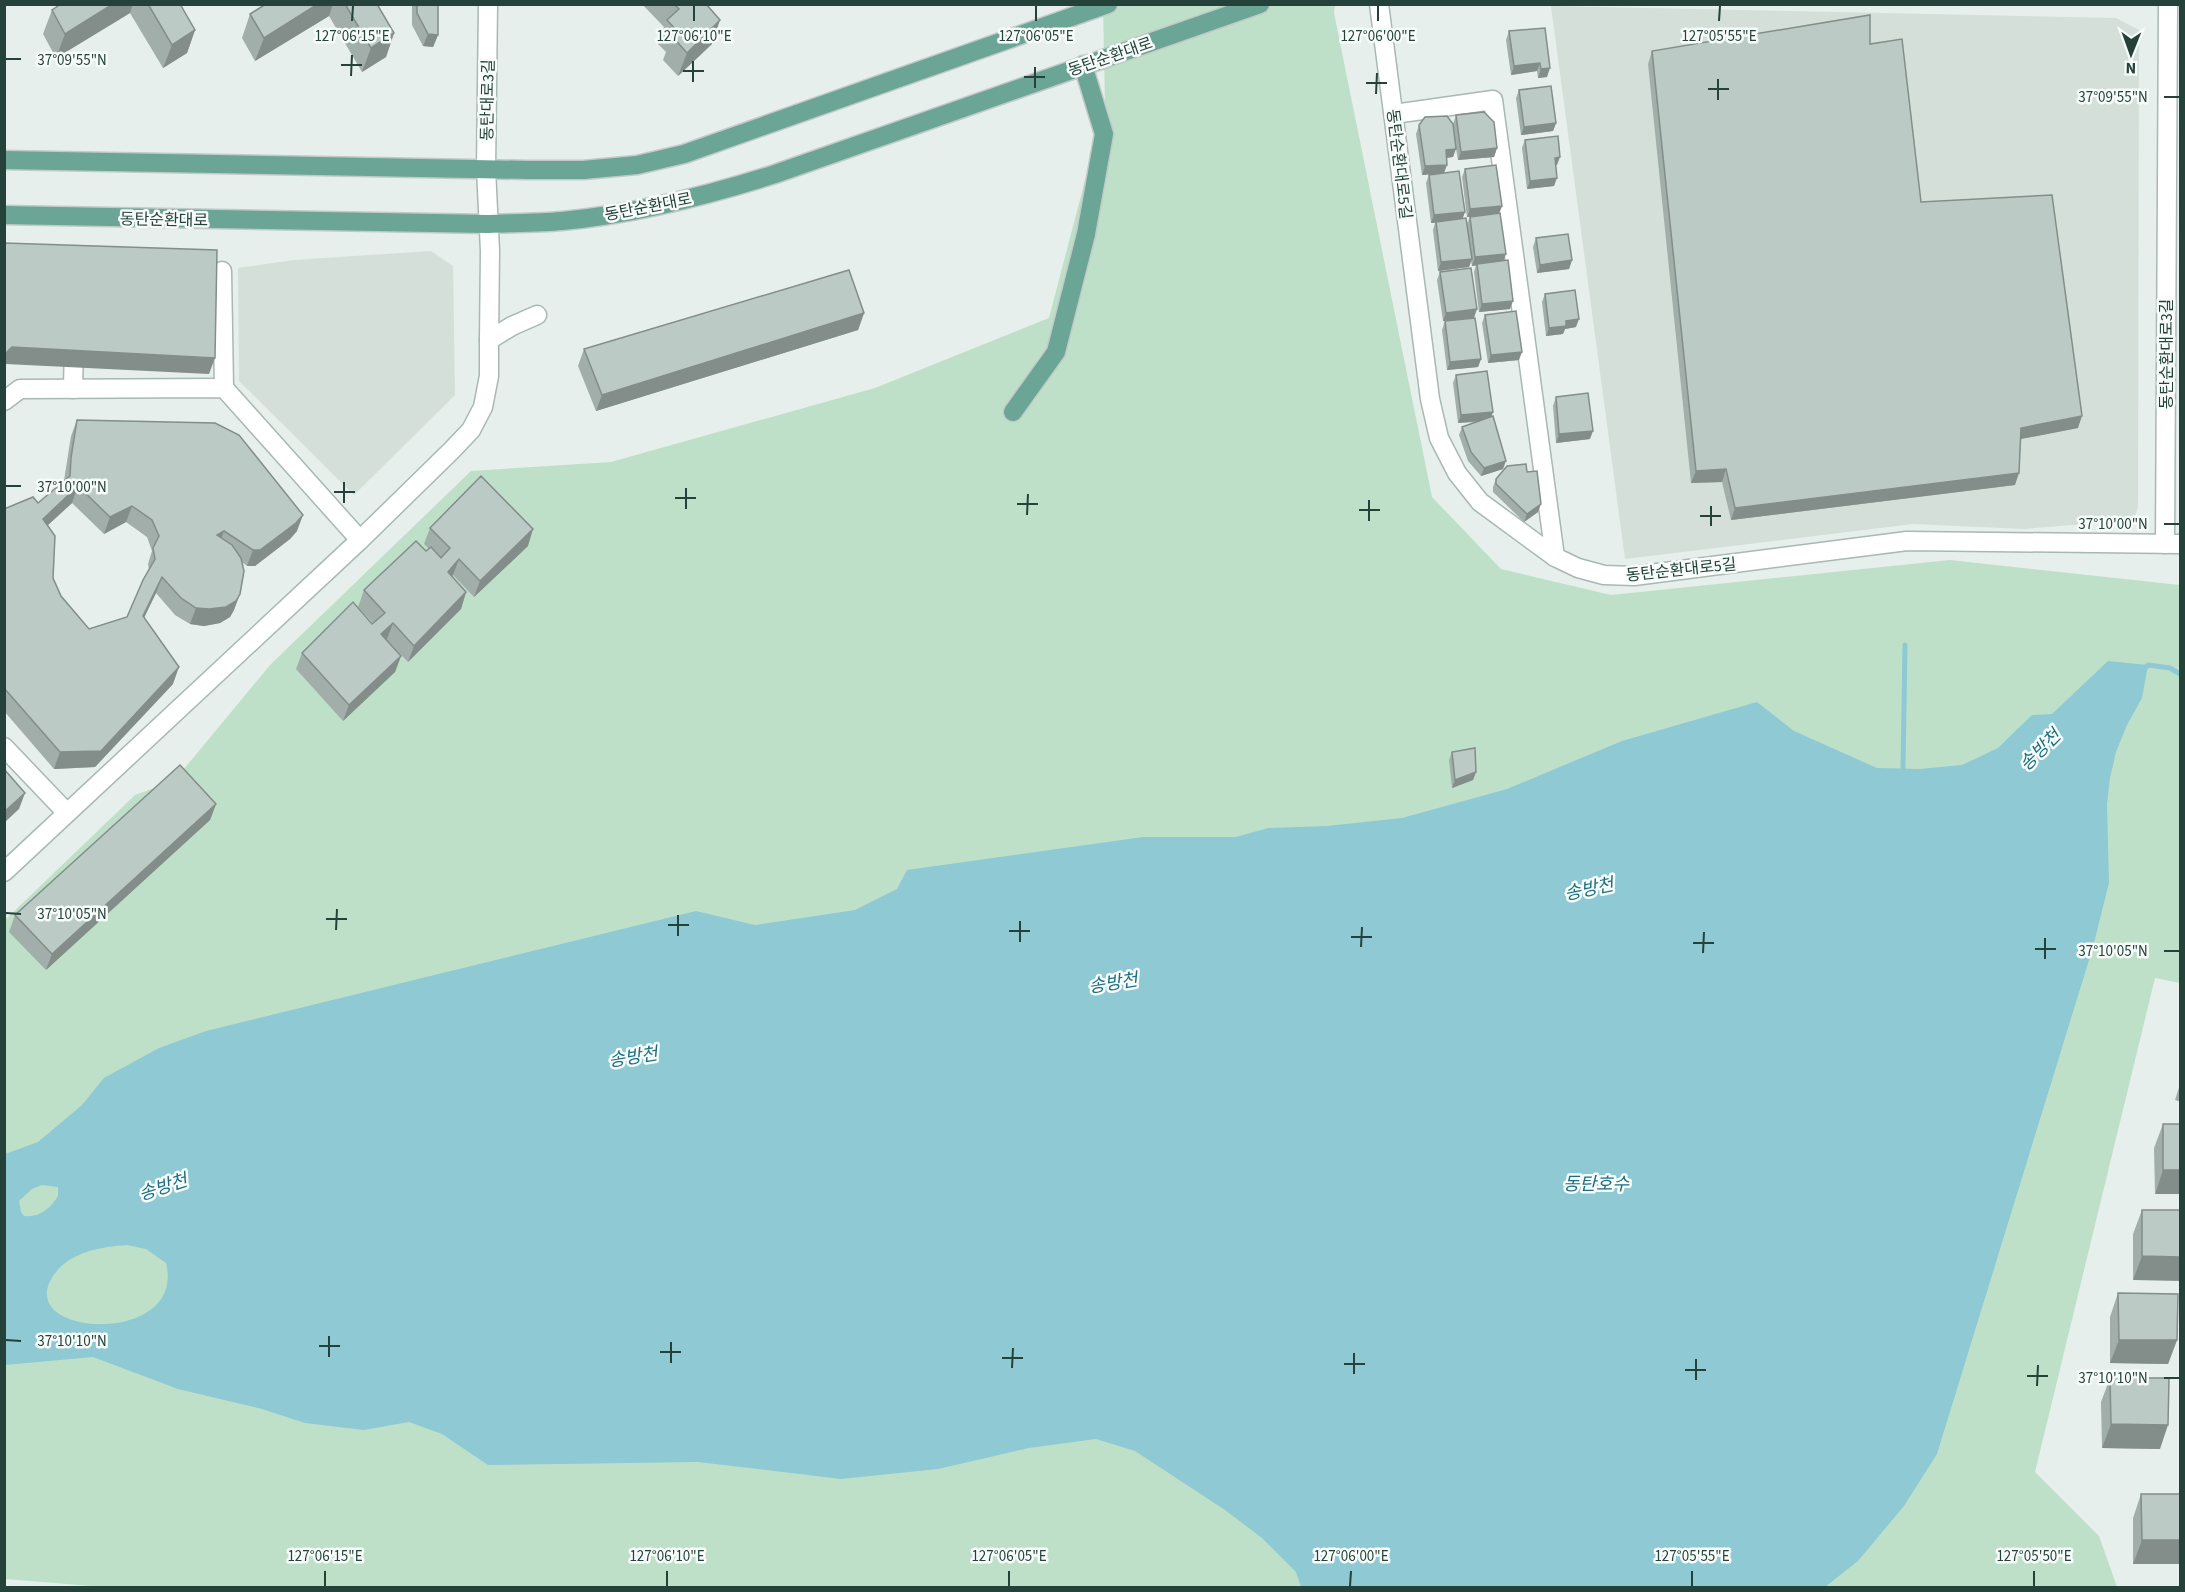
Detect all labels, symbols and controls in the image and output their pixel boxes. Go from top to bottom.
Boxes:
north arrow [2101,24,2161,84]
text: 127°06'15"E [314,26,390,47]
text: 127°06'10"E [656,26,732,47]
text: 127°06'05"E [998,26,1074,47]
text: 127°06'00"E [1340,26,1416,47]
text: 127°05'55"E [1681,26,1757,47]
street label: 동탄순환대로 [1065,32,1156,82]
text: 37°09'55"N [37,50,107,71]
text: N [2125,57,2136,79]
street label: 동탄대로3길 [476,59,500,141]
text: 37°09'55"N [2078,87,2148,108]
street label: 동탄순환대로5길 [1381,108,1417,221]
street label: 동탄순환대로 [603,188,694,226]
street label: 동탄순환대로 [120,208,209,232]
street label: 동탄순환대로3길 [2156,299,2178,410]
text: 37°10'00"N [37,477,107,498]
text: 37°10'00"N [2078,514,2148,535]
street label: 동탄순환대로5길 [1625,553,1737,587]
water label: 송방천 [2014,722,2068,777]
water label: 송방천 [1562,872,1618,907]
text: 37°10'05"N [37,904,107,925]
text: 37°10'05"N [2078,941,2148,962]
water label: 송방천 [1087,967,1142,1000]
water label: 송방천 [607,1041,662,1074]
water label: 송방천 [136,1167,193,1207]
water label: 동탄호수 [1563,1172,1631,1197]
text: 37°10'10"N [37,1331,107,1352]
text: 37°10'10"N [2078,1368,2148,1389]
text: 127°06'15"E [287,1546,363,1567]
text: 127°06'10"E [629,1546,705,1567]
text: 127°06'05"E [971,1546,1047,1567]
text: 127°06'00"E [1313,1546,1389,1567]
text: 127°05'55"E [1654,1546,1730,1567]
text: 127°05'50"E [1996,1546,2072,1567]

